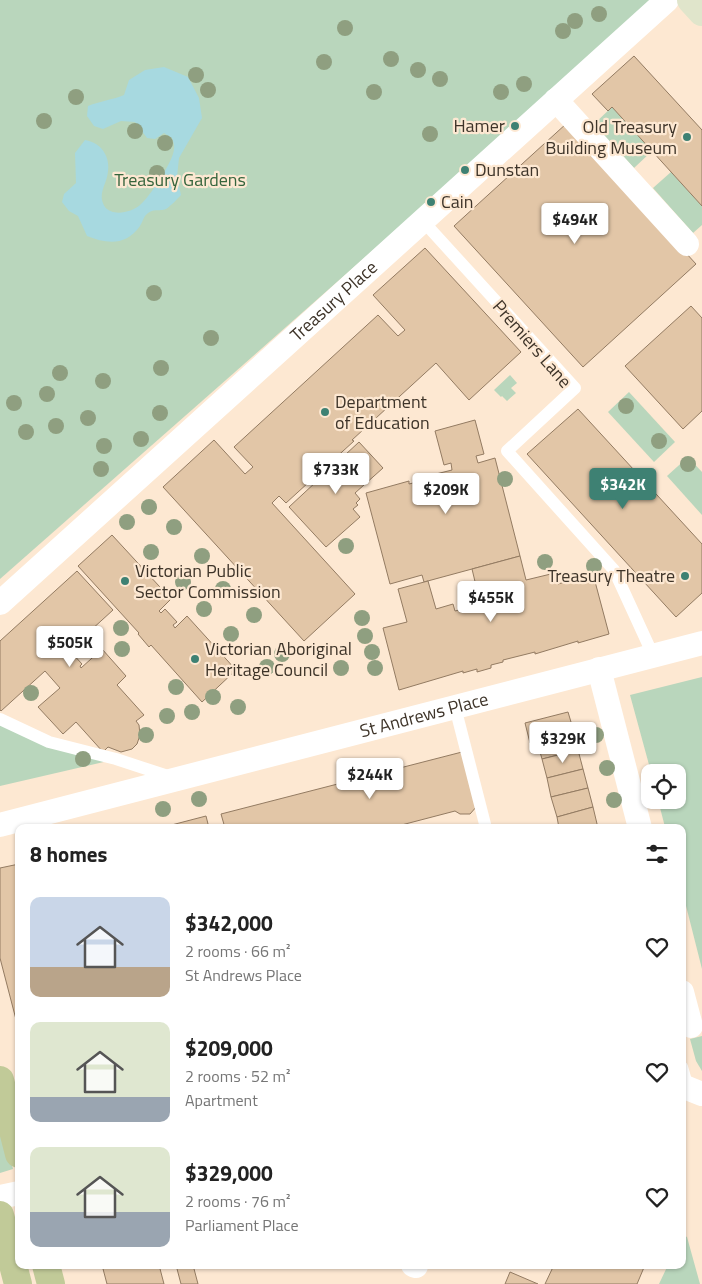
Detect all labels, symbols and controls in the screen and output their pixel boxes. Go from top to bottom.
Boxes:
place label: Hamer [453,112,505,139]
place label: Old Treasury Building Museum [545,113,677,161]
marker: Hamer [509,120,521,132]
marker: Old Treasury Building Museum [681,131,693,143]
place label: Dunstan [475,156,539,183]
marker: Dunstan [459,164,471,176]
park label: Treasury Gardens [114,166,246,193]
place label: Cain [441,188,473,215]
marker: Cain [425,196,437,208]
pin: $494K [540,202,610,245]
text: $494K [552,207,598,231]
street label: Treasury Place [284,254,383,348]
street label: Premiers Lane [486,294,578,394]
place label: Department of Education [335,388,430,436]
marker: Department of Education [319,406,331,418]
pin: $733K [301,452,371,495]
text: $733K [313,457,359,481]
pin: $342K [588,468,658,510]
pin: $209K [411,472,481,515]
text: $342K [600,472,646,496]
text: $209K [423,477,469,501]
place label: Victorian Public Sector Commission [135,557,281,605]
place label: Treasury Theatre [547,562,675,589]
marker: Treasury Theatre [679,570,691,582]
marker: Victorian Public Sector Commission [119,575,131,587]
pin: $455K [456,580,526,623]
text: $455K [468,585,514,609]
pin: $505K [35,626,105,668]
text: $505K [47,630,93,654]
place label: Victorian Aboriginal Heritage Council [205,635,352,683]
marker: Victorian Aboriginal Heritage Council [189,653,201,665]
street label: St Andrews Place [357,685,491,744]
pin: $329K [528,722,598,764]
text: $329K [540,726,586,750]
pin: $244K [335,758,405,800]
text: $244K [347,762,393,786]
map controls [641,764,686,809]
button: locate [641,764,686,809]
text: 8 homes [30,838,107,870]
icon: filters [643,840,671,868]
text: $342,000 [185,907,273,939]
icon: home [70,917,130,977]
icon: heart [643,933,671,961]
text: 2 rooms · 66 m² [185,939,290,963]
text: St Andrews Place [185,963,302,987]
text: $209,000 [185,1032,273,1064]
icon: home [70,1042,130,1102]
icon: heart [643,1058,671,1086]
text: 2 rooms · 52 m² [185,1064,290,1088]
text: Apartment [185,1088,258,1112]
text: $329,000 [185,1157,273,1189]
icon: home [70,1167,130,1227]
icon: heart [643,1183,671,1211]
text: 2 rooms · 76 m² [185,1189,290,1213]
text: Parliament Place [185,1213,298,1237]

